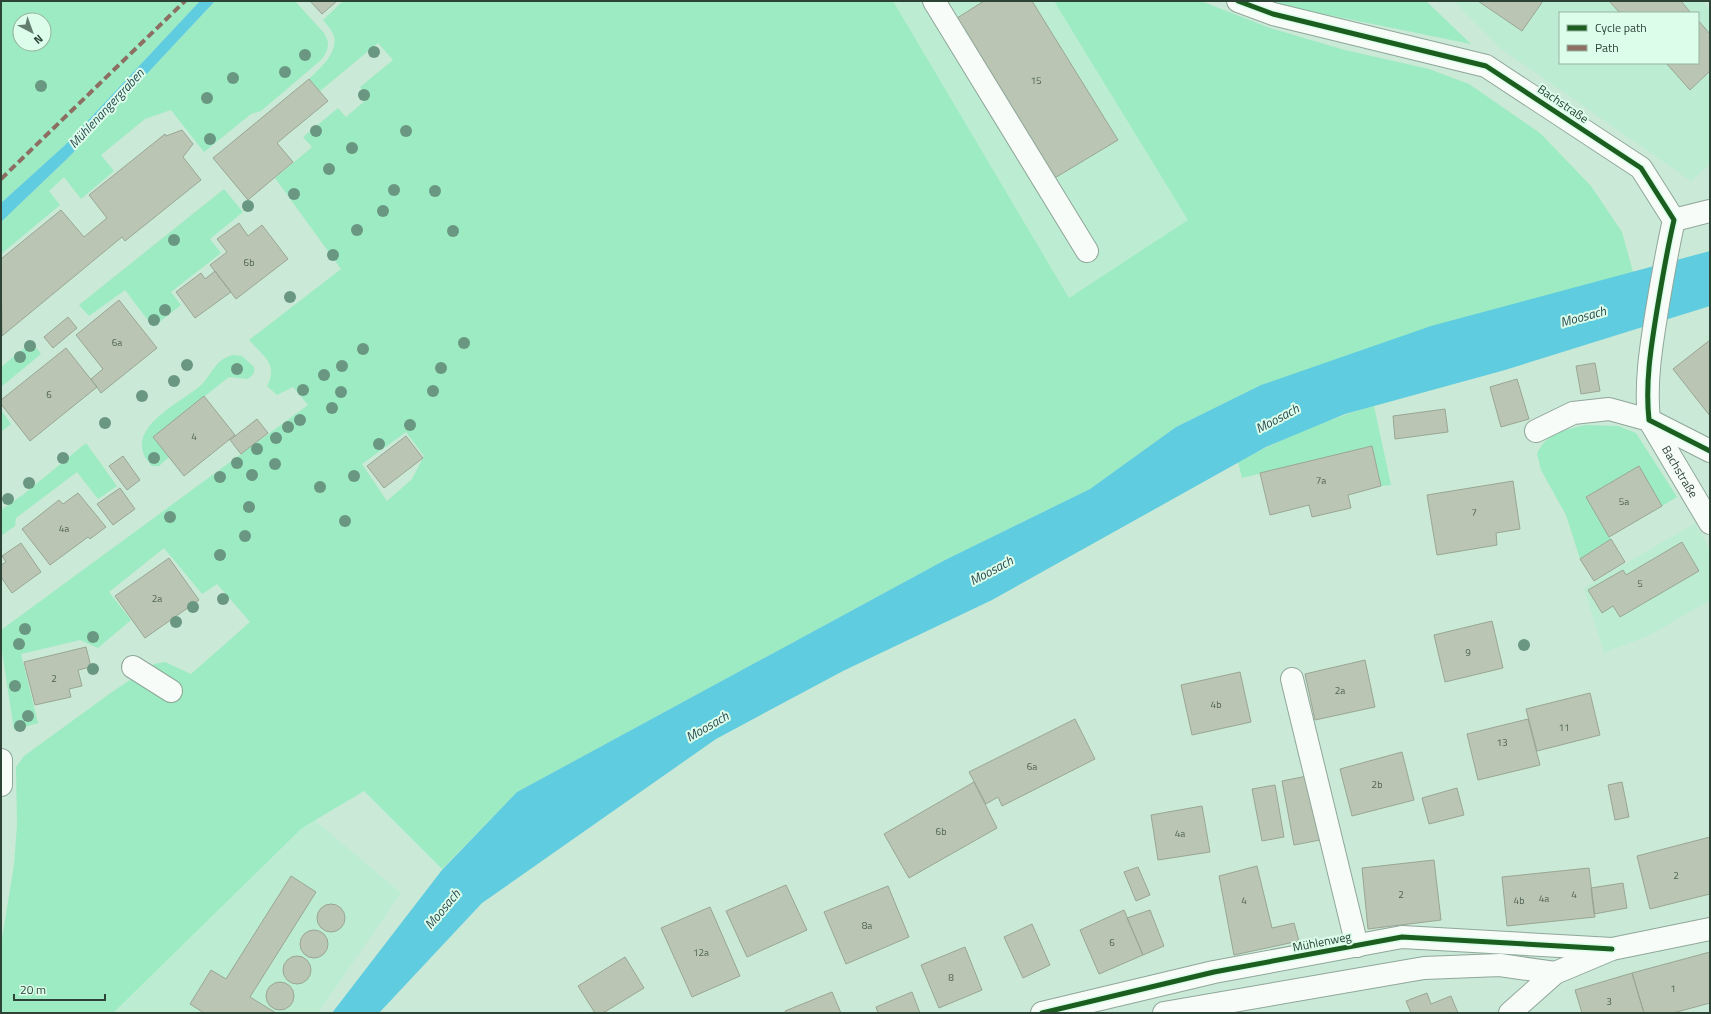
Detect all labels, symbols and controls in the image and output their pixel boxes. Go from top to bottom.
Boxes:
north arrow [12,12,52,52]
legend [1559,12,1699,64]
text: Cycle path [1595,18,1647,37]
text: N [30,31,47,48]
text: Path [1595,38,1619,57]
water label: Mühlenangergraben [64,63,149,152]
house number: 15 [1030,73,1042,88]
street label: Bachstraße [1534,79,1593,128]
house number: 6b [244,255,254,270]
water label: Moosach [1558,300,1609,332]
house number: 6a [112,335,122,350]
house number: 6 [46,387,52,402]
water label: Moosach [1252,398,1303,438]
house number: 4 [191,429,197,444]
street label: Bachstraße [1657,442,1703,501]
house number: 7a [1316,473,1326,488]
house number: 5a [1619,494,1629,509]
house number: 7 [1471,505,1477,520]
house number: 4a [59,521,69,536]
water label: Moosach [966,550,1017,590]
house number: 5 [1637,576,1643,591]
house number: 2a [152,591,162,606]
house number: 9 [1465,645,1471,660]
house number: 2 [51,671,57,686]
house number: 2a [1335,683,1345,698]
house number: 4b [1211,697,1221,712]
water label: Moosach [682,705,733,746]
house number: 11 [1558,720,1570,735]
house number: 13 [1496,735,1508,750]
house number: 6a [1027,759,1037,774]
house number: 2b [1372,777,1382,792]
house number: 6b [936,824,946,839]
house number: 4a [1175,826,1185,841]
house number: 2 [1673,868,1679,883]
water label: Moosach [419,884,465,933]
house number: 2 [1398,887,1404,902]
house number: 4 [1571,887,1577,902]
house number: 4a [1539,891,1549,906]
house number: 4 [1241,893,1247,908]
house number: 4b [1514,893,1524,908]
house number: 8a [862,918,872,933]
street label: Mühlenweg [1291,927,1353,957]
house number: 6 [1109,935,1115,950]
house number: 12a [693,945,709,960]
house number: 8 [948,970,954,985]
scale bar [14,976,105,1002]
text: 20 m [20,980,46,999]
house number: 1 [1670,981,1676,996]
house number: 3 [1606,994,1612,1009]

